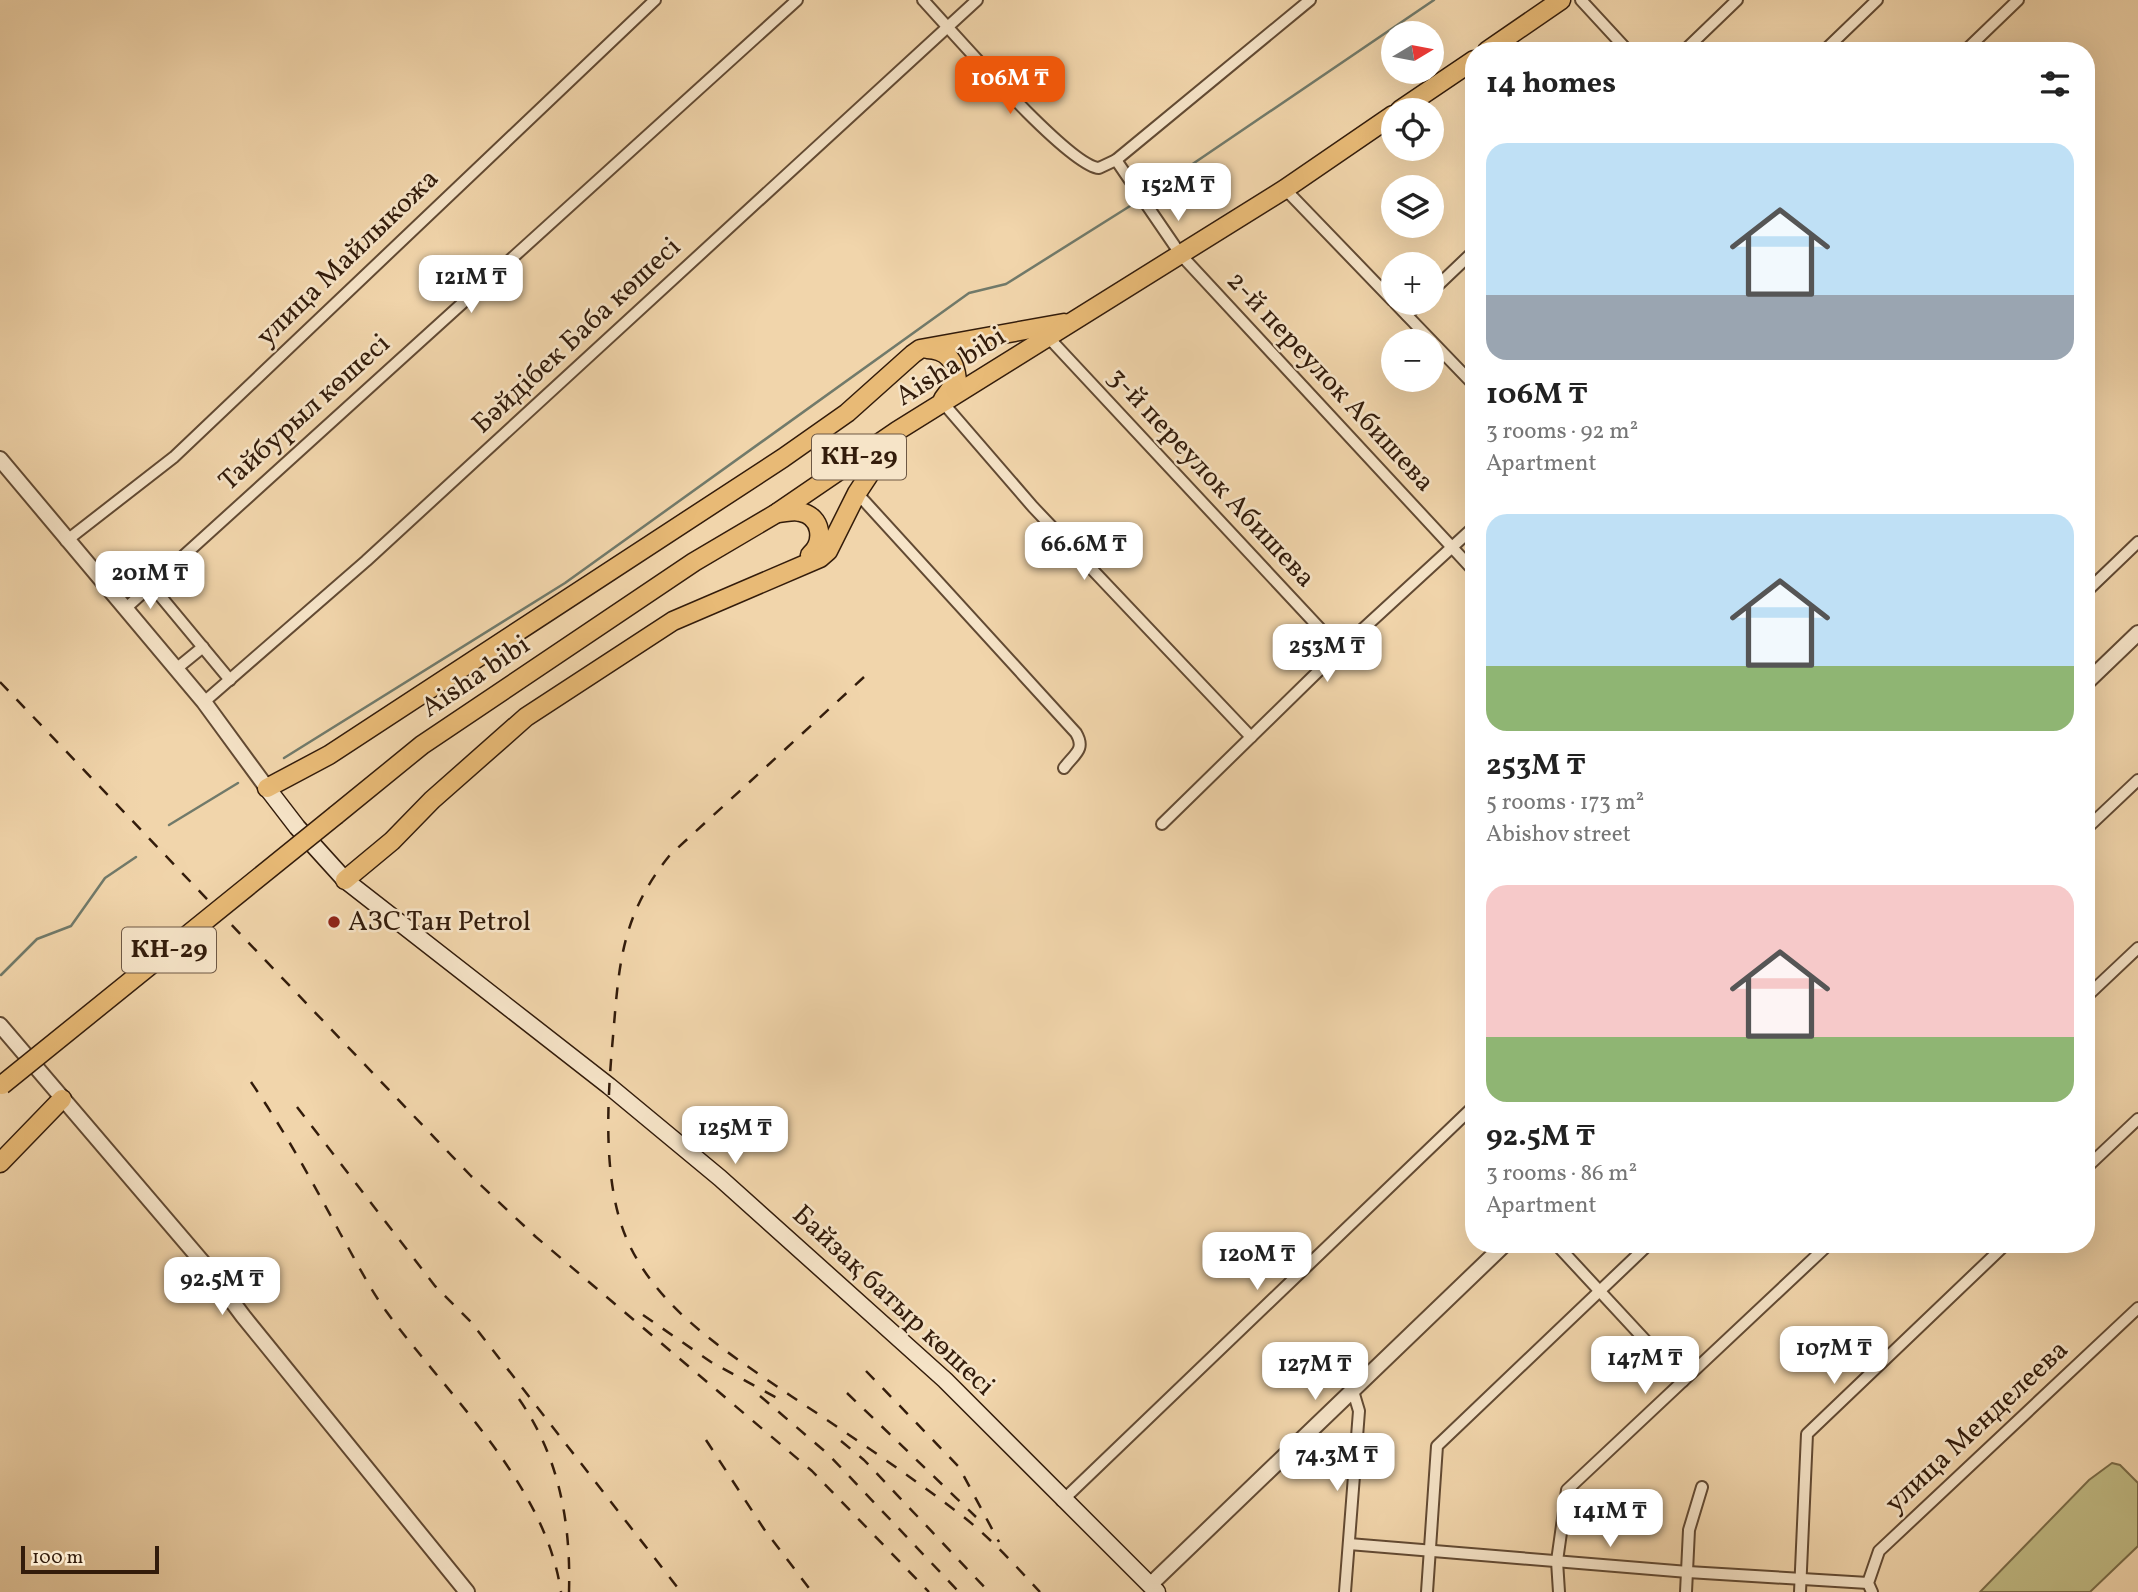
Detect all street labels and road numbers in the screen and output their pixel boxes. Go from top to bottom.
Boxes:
street label: улица Майлыкожа [248,160,448,356]
street label: Бәйдібек Баба көшесі [464,229,690,443]
street label: 2-й переулок Абишева [1217,263,1443,501]
street label: Aisha bibi [888,318,1014,416]
street label: Тайбурыл көшесі [211,325,399,501]
street label: 3-й переулок Абишева [1098,359,1324,597]
road number: КН-29 [812,435,906,480]
street label: Aisha bibi [414,626,538,728]
road number: КН-29 [122,928,216,973]
street label: Байзақ батыр көшесі [783,1196,1003,1406]
street label: улица Менделеева [1876,1331,2078,1523]

